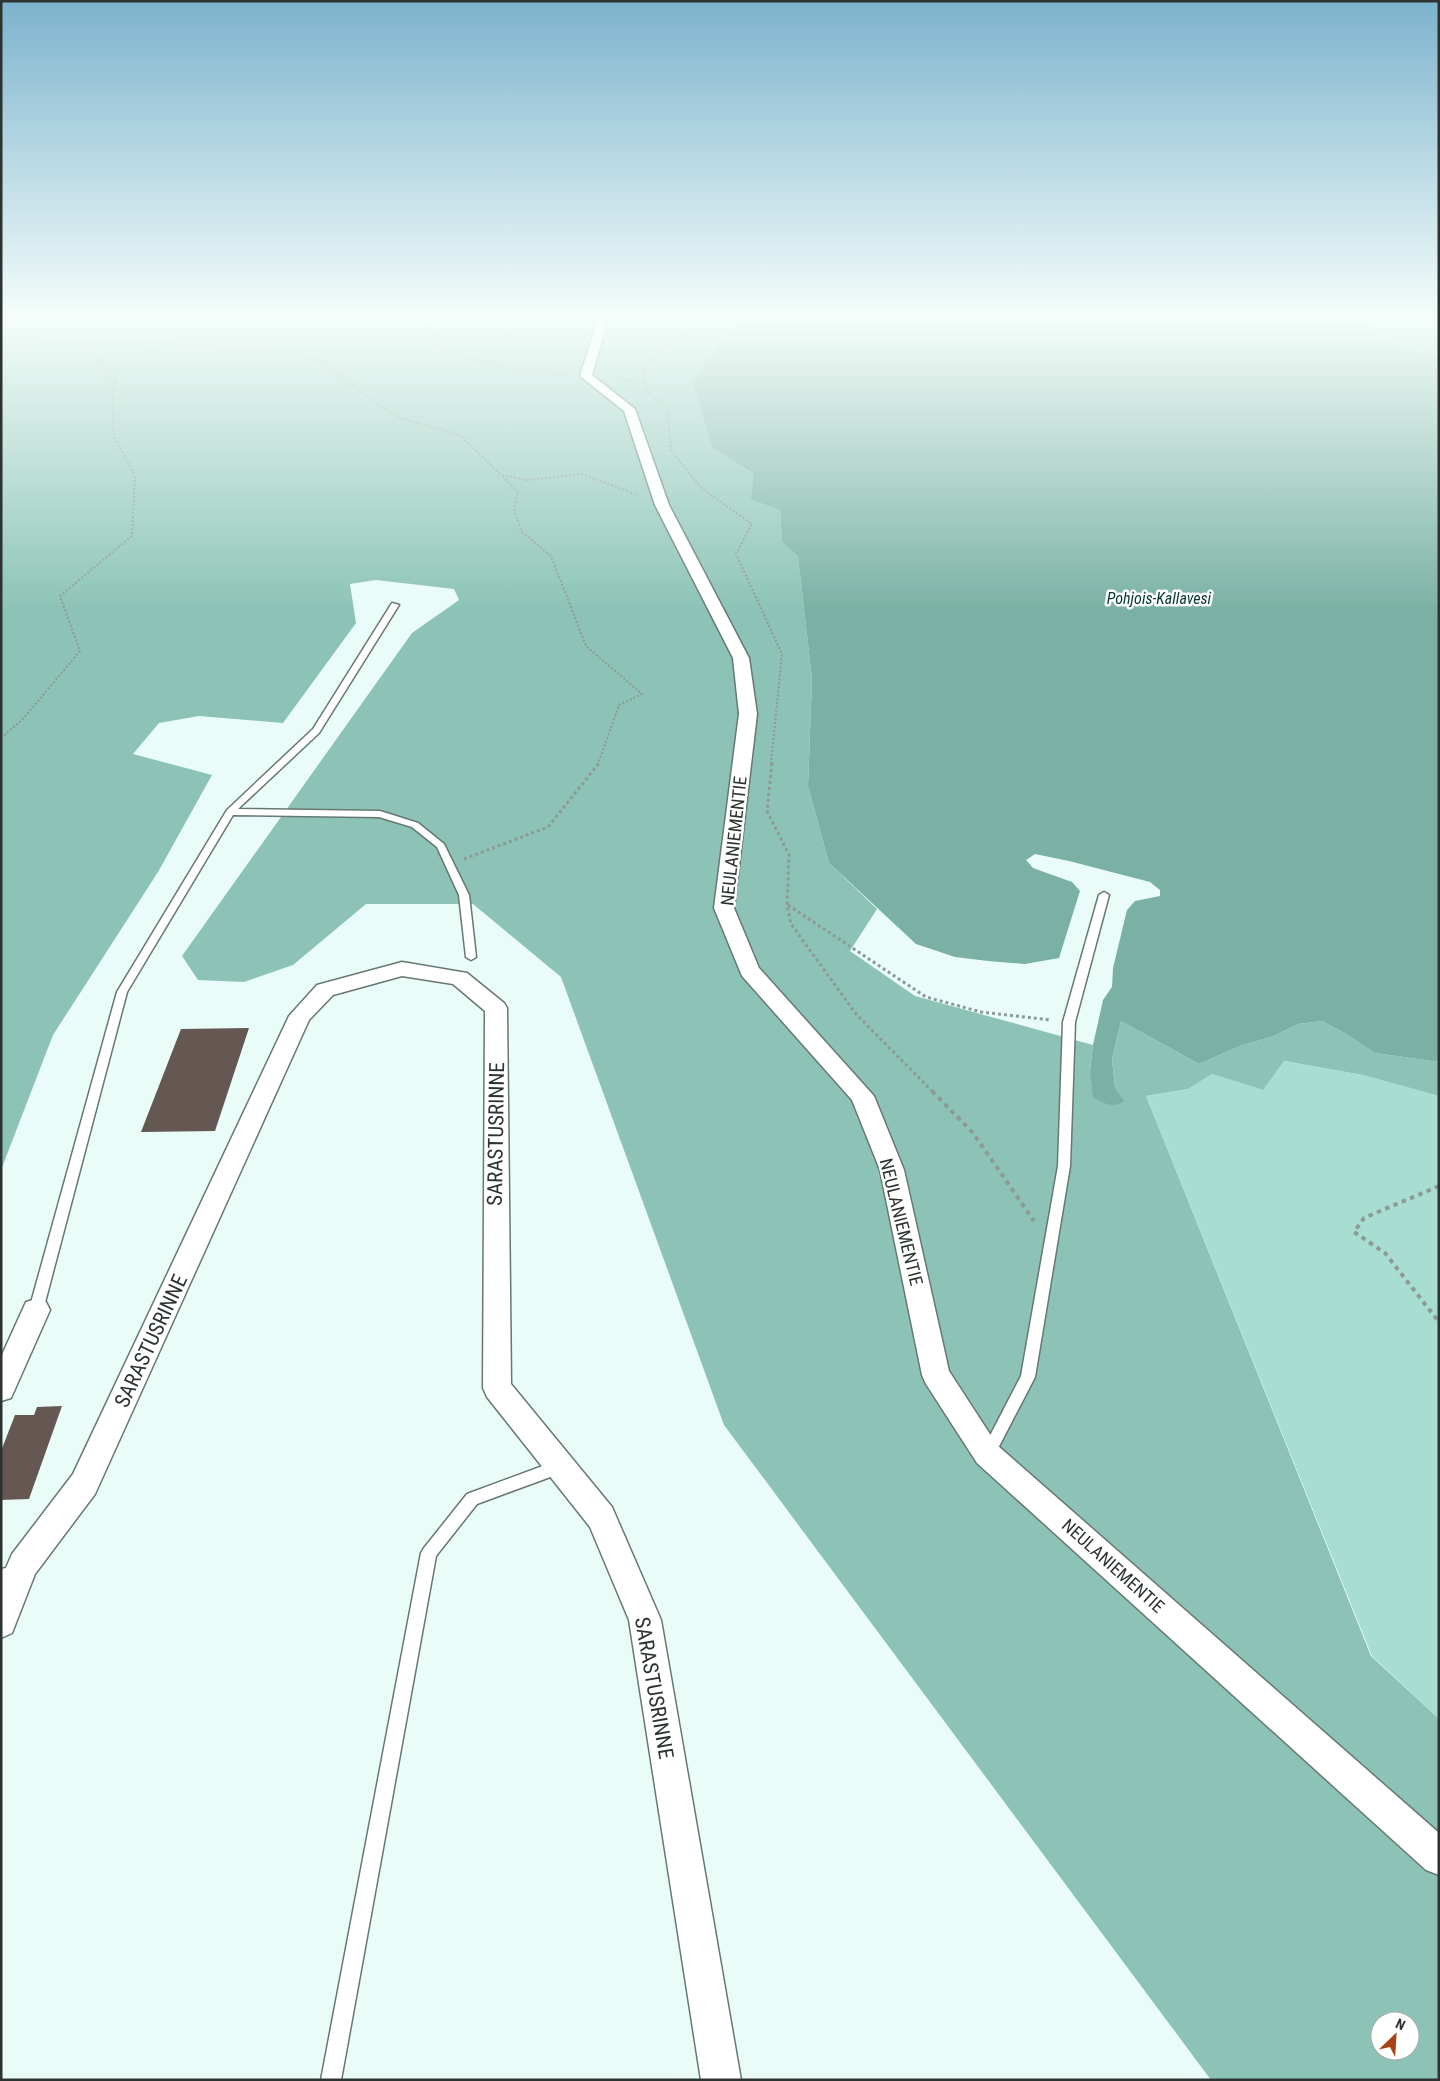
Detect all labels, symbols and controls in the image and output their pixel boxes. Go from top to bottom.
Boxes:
water label: Pohjois-Kallavesi [1107,589,1212,608]
street label: NEULANIEMENTIE [716,775,751,907]
street label: SARASTUSRINNE [483,1062,509,1206]
street label: NEULANIEMENTIE [876,1156,927,1288]
street label: SARASTUSRINNE [110,1271,192,1411]
street label: NEULANIEMENTIE [1058,1514,1169,1617]
street label: SARASTUSRINNE [630,1615,678,1761]
north arrow [1370,2011,1420,2061]
text: N [1393,2015,1408,2033]

